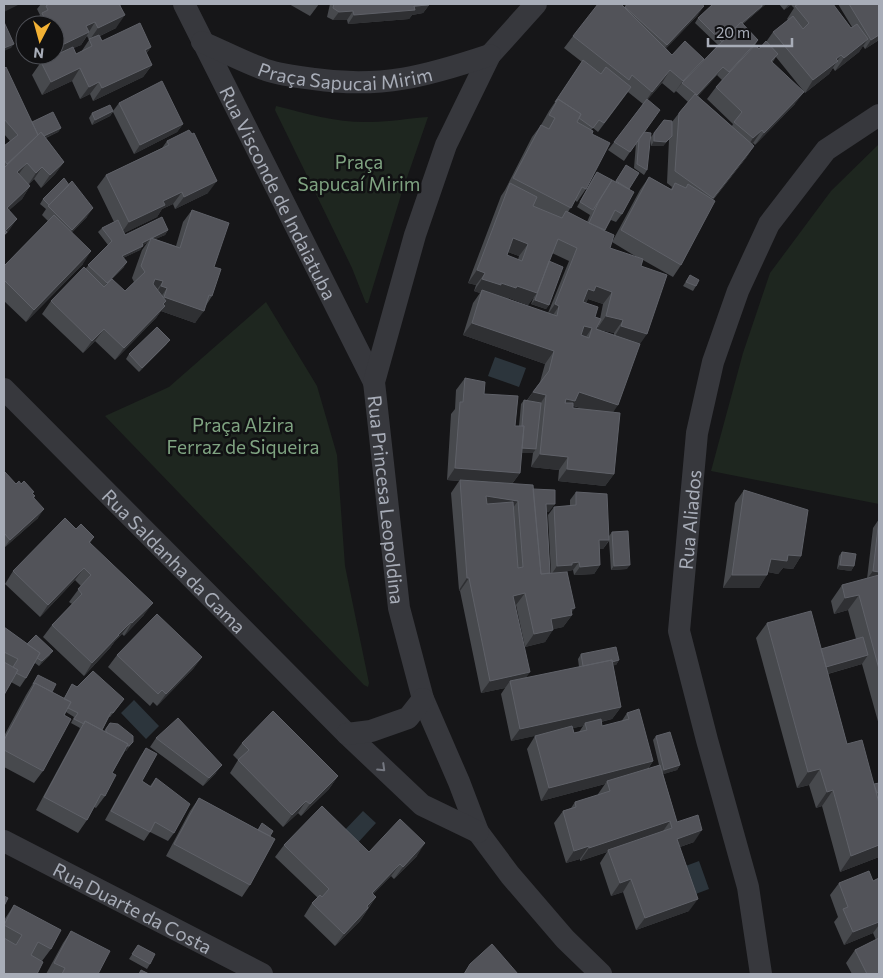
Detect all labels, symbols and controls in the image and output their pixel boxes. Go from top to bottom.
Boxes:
north arrow [15,15,65,65]
scale bar [708,15,792,47]
text: 20 m [716,23,750,41]
text: N [32,44,45,62]
street label: Praça Sapucai Mirim [255,57,434,94]
street label: Rua Visconde de Indaiatuba [215,82,342,303]
park label: Praça Sapucaí Mirim [298,150,420,195]
street label: Rua Princesa Leopoldina [364,394,410,605]
park label: Praça Alzira Ferraz de Siqueira [166,413,320,458]
street label: Rua Aliados [673,469,705,571]
street label: Rua Saldanha da Gama [98,484,251,638]
one-way arrow [377,762,386,771]
street label: Rua Duarte da Costa [50,857,216,958]

